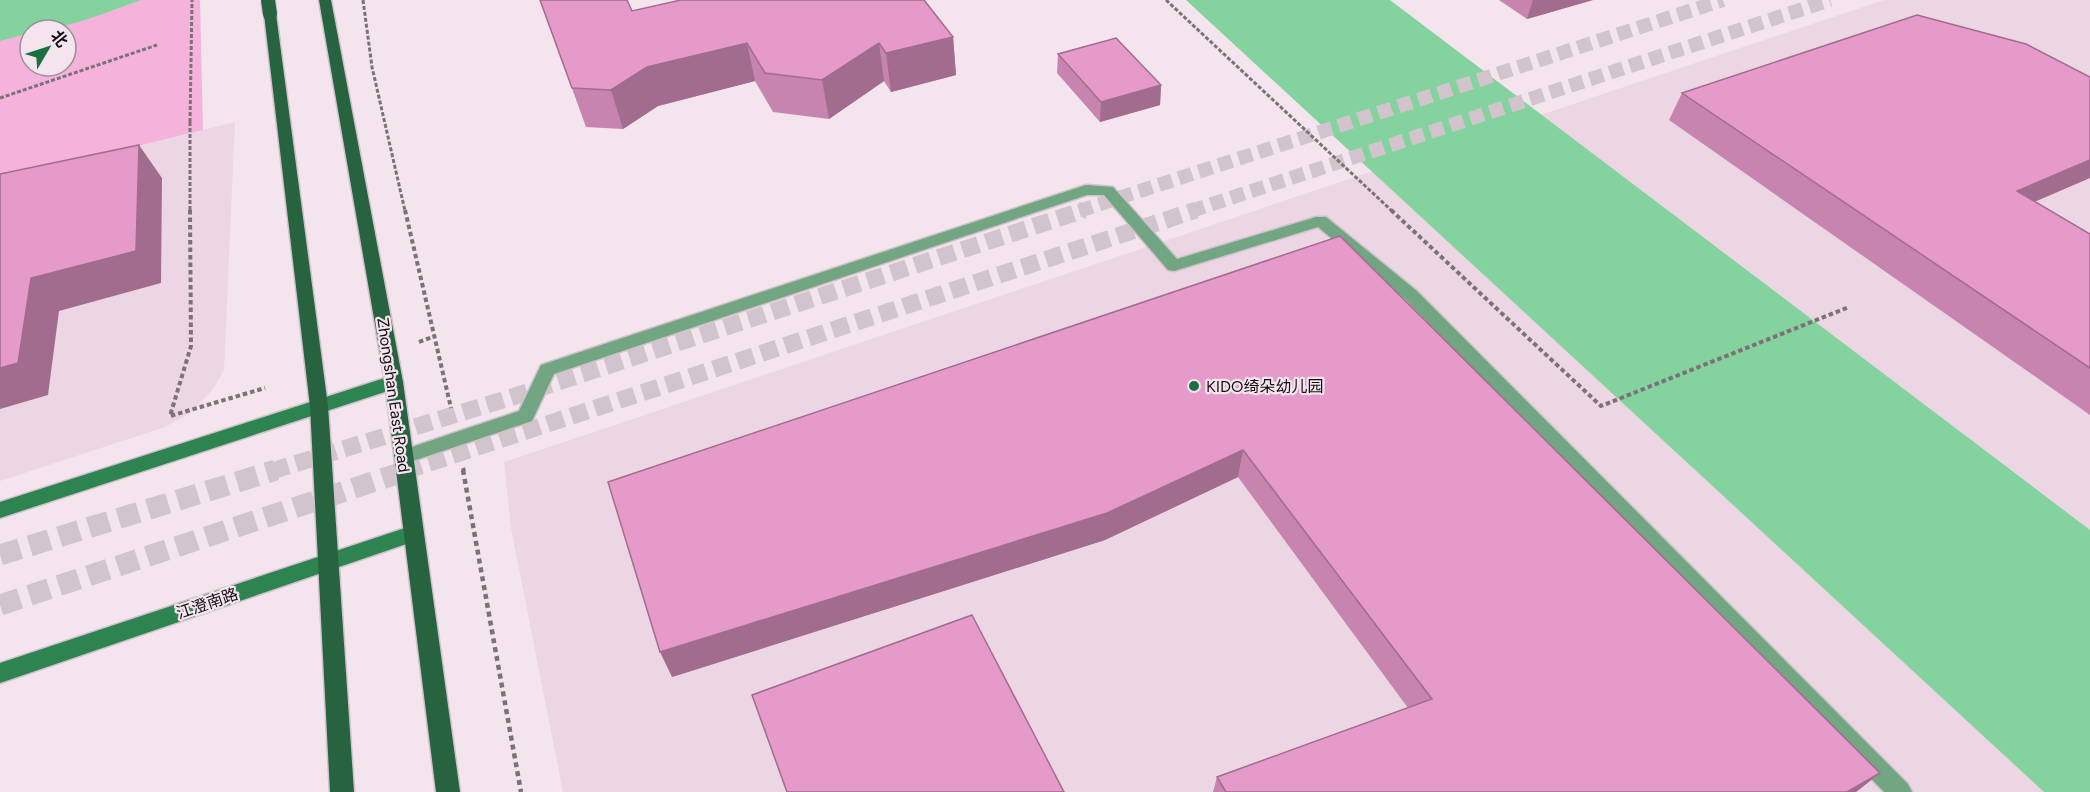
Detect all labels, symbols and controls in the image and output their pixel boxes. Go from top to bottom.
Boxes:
north arrow [18,18,78,78]
text: 北 [47,27,72,51]
street label: Zhongshan East Road [373,316,414,474]
place label: KIDO绮朵幼儿园 [1206,377,1324,396]
marker: KIDO绮朵幼儿园 [1187,379,1201,393]
street label: 江澄南路 [174,584,241,623]

